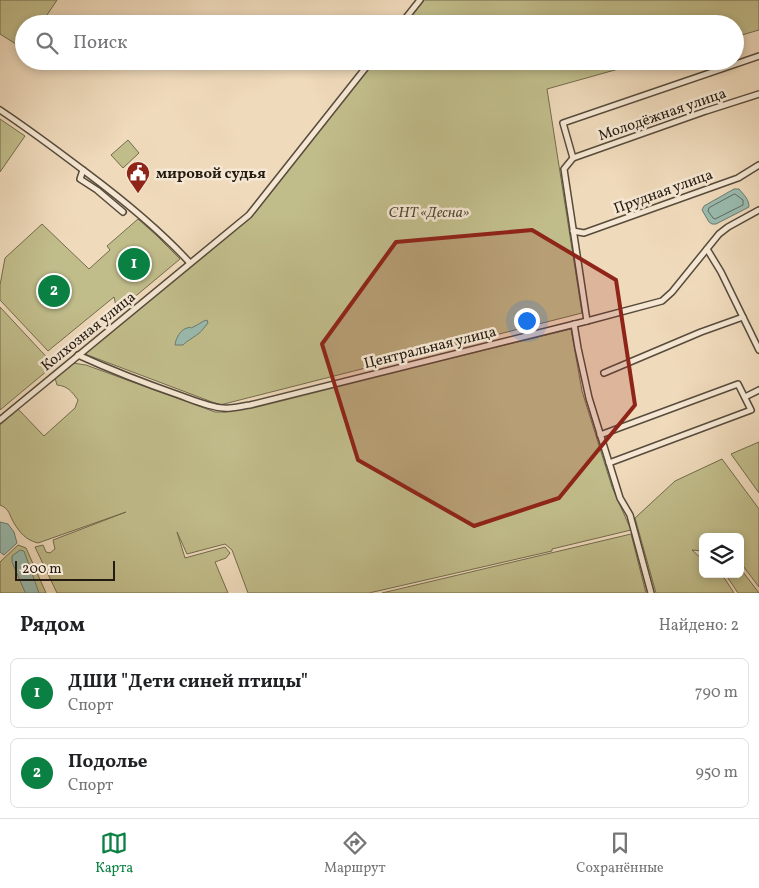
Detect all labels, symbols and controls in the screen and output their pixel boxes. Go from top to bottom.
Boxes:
search box [15,15,744,70]
icon: search [33,29,61,57]
text: Поиск [73,30,127,56]
street label: Молодёжная улица [596,84,729,147]
public building icon: мировой судья [125,160,151,194]
place label: мировой судья [156,164,266,185]
street label: Прудная улица [611,165,716,220]
park label: СНТ «Десна» [389,203,470,224]
pin: 1 [118,245,150,283]
pin: 2 [38,272,70,310]
street label: Колхозная улица [37,287,141,377]
your location [514,308,540,334]
street label: Центральная улица [362,322,499,375]
map controls [699,533,744,578]
button: layers [699,533,744,578]
scale bar [15,558,115,581]
text: 200 m [22,560,62,579]
text: Рядом [20,611,85,640]
text: Найдено: 2 [659,615,739,637]
text: ДШИ "Дети синей птицы" [68,669,308,695]
text: 1 [34,682,40,704]
text: 790 m [695,682,738,704]
text: Спорт [68,695,113,717]
text: Подолье [68,749,148,775]
text: 2 [33,762,41,784]
text: 950 m [696,762,738,784]
text: Спорт [68,775,113,797]
tab: Карта [95,829,133,878]
tab: Маршрут [324,829,386,878]
tab: Сохранённые [576,829,664,878]

